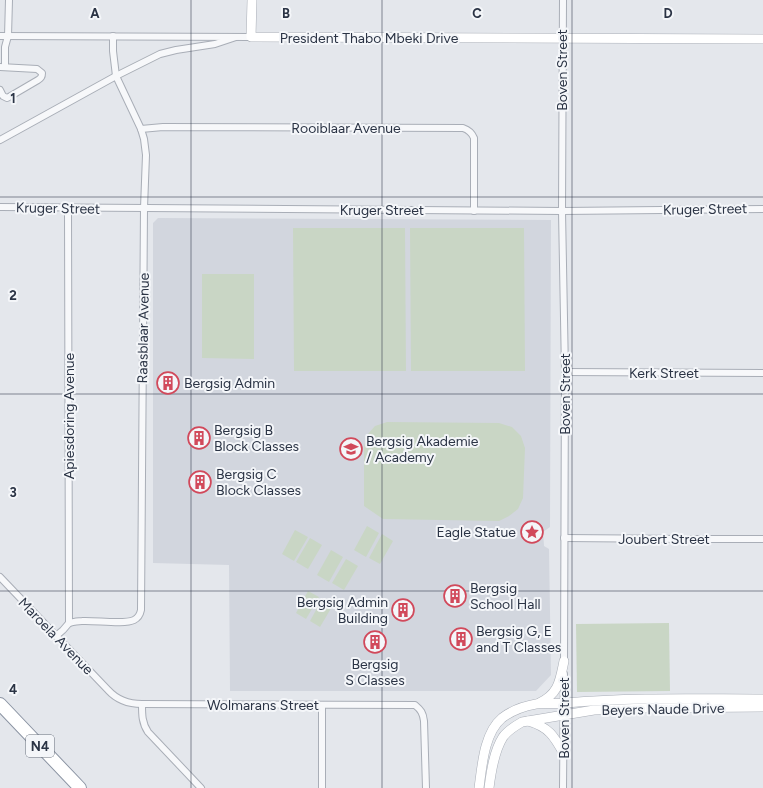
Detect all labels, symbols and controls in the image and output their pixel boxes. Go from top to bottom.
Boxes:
text: A [90,6,100,21]
text: B [282,6,290,21]
text: C [472,6,482,21]
text: D [663,6,673,21]
street label: Boven Street [554,29,571,111]
street label: President Thabo Mbeki Drive [280,30,459,47]
text: 1 [10,91,16,106]
street label: Rooiblaar Avenue [291,120,401,137]
street label: Kruger Street [16,199,100,218]
street label: Kruger Street [663,200,747,219]
street label: Kruger Street [340,202,424,219]
street label: Raasblaar Avenue [134,272,153,383]
text: 2 [9,288,17,303]
street label: Apiesdoring Avenue [61,352,78,479]
street label: Boven Street [557,353,574,435]
street label: Kerk Street [629,365,699,382]
building icon: Bergsig Admin [155,370,181,396]
place label: Bergsig Admin [184,375,275,392]
place label: Bergsig B Block Classes [214,422,299,455]
building icon: Bergsig B Block Classes [186,425,212,451]
place label: Bergsig Akademie / Academy [366,433,479,466]
school or university icon: Bergsig Akademie / Academy [338,436,364,462]
place label: Bergsig C Block Classes [216,466,301,499]
building icon: Bergsig C Block Classes [187,469,213,495]
text: 3 [9,485,17,500]
place icon: Eagle Statue [519,519,545,545]
place label: Eagle Statue [436,524,516,541]
street label: Joubert Street [618,531,710,548]
place label: Bergsig School Hall [470,580,541,613]
building icon: Bergsig School Hall [442,583,468,609]
street label: Maroela Avenue [15,594,97,679]
place label: Bergsig Admin Building [297,594,388,627]
building icon: Bergsig Admin Building [390,597,416,623]
place label: Bergsig G, E and T Classes [476,623,561,656]
building icon: Bergsig G, E and T Classes [448,626,474,652]
building icon: Bergsig S Classes [362,629,388,655]
place label: Bergsig S Classes [345,656,405,689]
street label: Boven Street [556,677,573,759]
text: 4 [9,682,17,697]
street label: Wolmarans Street [207,697,319,714]
street label: Beyers Naude Drive [601,700,725,719]
road number: N4 [26,735,54,757]

